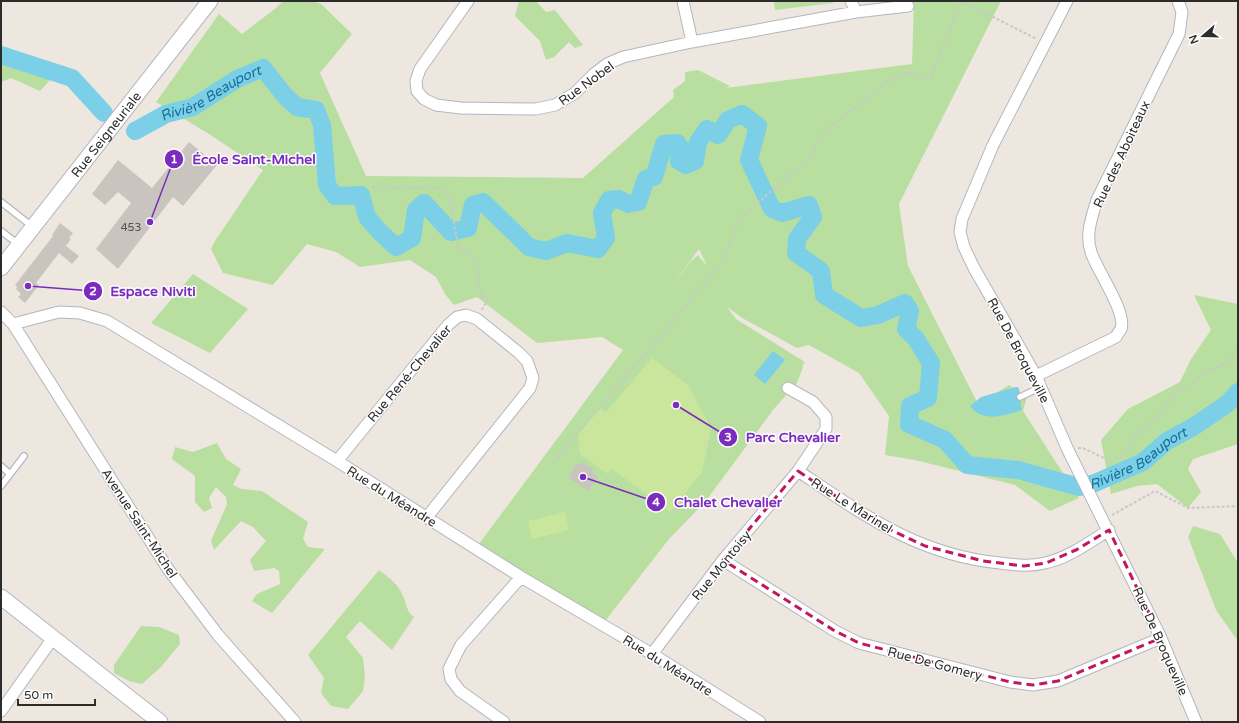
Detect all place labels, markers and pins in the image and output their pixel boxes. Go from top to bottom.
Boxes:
callout: École Saint-Michel [164,146,323,172]
callout: Espace Niviti [83,278,204,304]
callout: Parc Chevalier [718,424,849,450]
callout: Chalet Chevalier [646,489,791,515]

